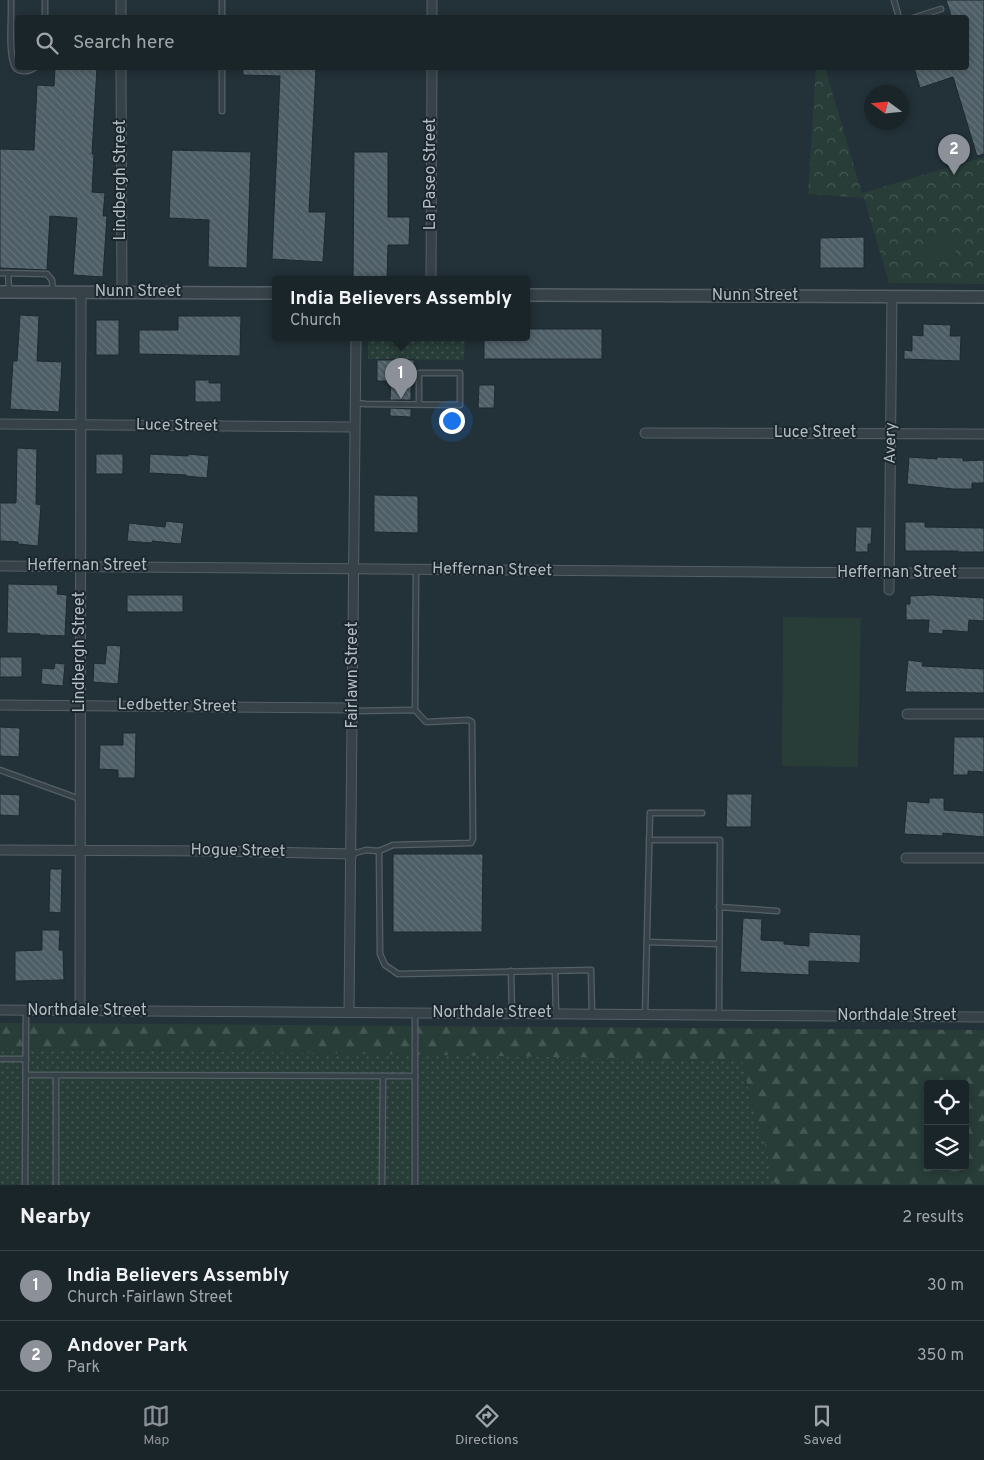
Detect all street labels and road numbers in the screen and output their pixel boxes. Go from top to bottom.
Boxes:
street label: La Paseo Street [421,118,441,230]
street label: Lindbergh Street [111,120,131,240]
street label: Nunn Street [95,282,181,302]
street label: Nunn Street [712,286,798,306]
street label: Luce Street [136,415,218,437]
street label: Avery [881,422,901,464]
street label: Luce Street [774,423,856,443]
street label: Heffernan Street [27,556,147,576]
street label: Heffernan Street [432,559,552,581]
street label: Heffernan Street [837,563,957,583]
street label: Lindbergh Street [70,592,90,712]
street label: Fairlawn Street [343,621,363,729]
street label: Ledbetter Street [117,695,237,717]
street label: Hogue Street [190,840,286,862]
street label: Northdale Street [27,1001,147,1021]
street label: Northdale Street [432,1003,552,1023]
street label: Northdale Street [837,1006,957,1026]

